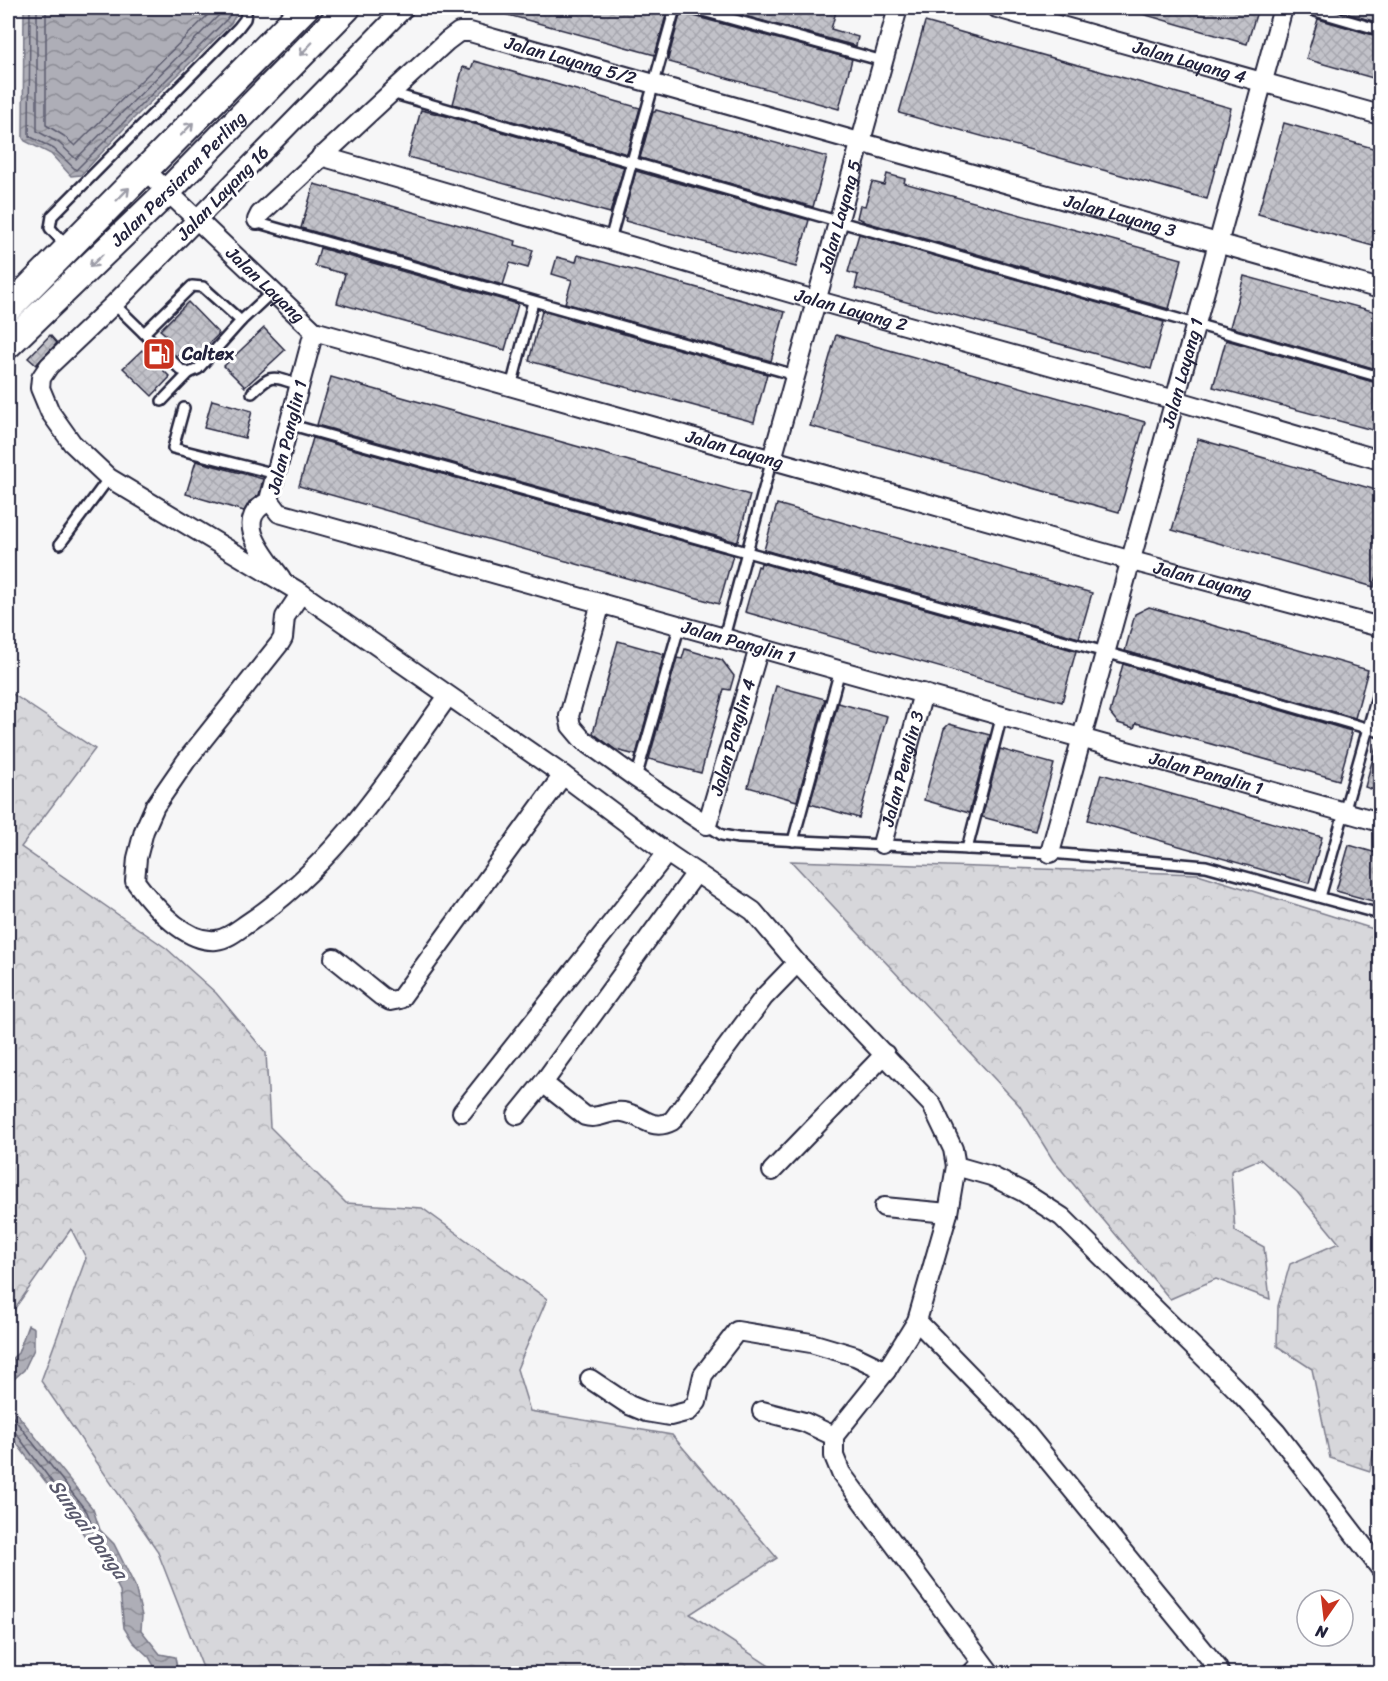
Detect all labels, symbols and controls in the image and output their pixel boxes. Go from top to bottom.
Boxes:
street label: Jalan Layang 5/2 [500,26,640,94]
street label: Jalan Layang 4 [1128,30,1250,93]
one-way arrow [299,42,313,57]
street label: Jalan Persiaran Perling [102,103,254,255]
one-way arrow [179,121,194,136]
street label: Jalan Layang 16 [168,138,277,249]
street label: Jalan Layang 5 [808,156,871,278]
street label: Jalan Layang 3 [1059,184,1180,247]
one-way arrow [116,186,131,201]
street label: Jalan Layang [217,238,313,331]
one-way arrow [88,254,103,269]
street label: Jalan Layang 2 [790,279,911,341]
street label: Jalan Layang 1 [1152,314,1213,433]
fuel station icon: Caltex [141,336,177,372]
place label: Caltex [181,338,235,370]
street label: Jalan Panglin 1 [257,376,317,498]
street label: Jalan Layang [681,420,787,478]
street label: Jalan Layang [1149,551,1255,608]
street label: Jalan Panglin 1 [677,610,799,673]
street label: Jalan Panglin 4 [700,675,765,800]
street label: Jalan Penglin 3 [871,707,933,831]
street label: Jalan Panglin 1 [1145,742,1267,805]
water label: Sungai Danga [39,1471,139,1589]
north arrow [1295,1588,1355,1648]
text: N [1312,1616,1331,1648]

